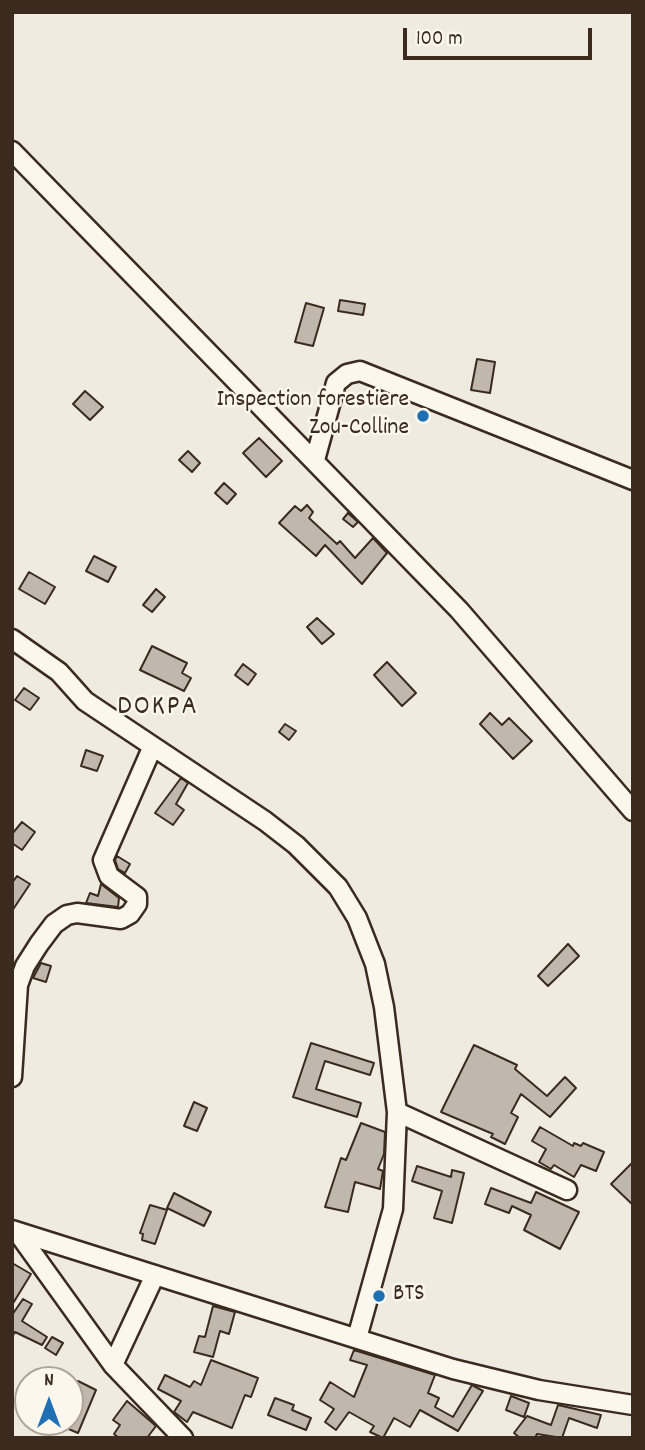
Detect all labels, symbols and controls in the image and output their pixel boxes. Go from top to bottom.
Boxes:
scale bar [407,14,596,58]
text: 100 m [416,25,463,55]
place label: Inspection forestiere Zou-Colline [217,388,409,444]
marker: Inspection forestiere Zou-Colline [415,408,431,424]
district label: DOKPA [118,692,198,726]
place label: BTS [393,1282,425,1310]
marker: BTS [371,1288,387,1304]
north arrow [14,1366,84,1436]
text: N [44,1368,54,1395]

